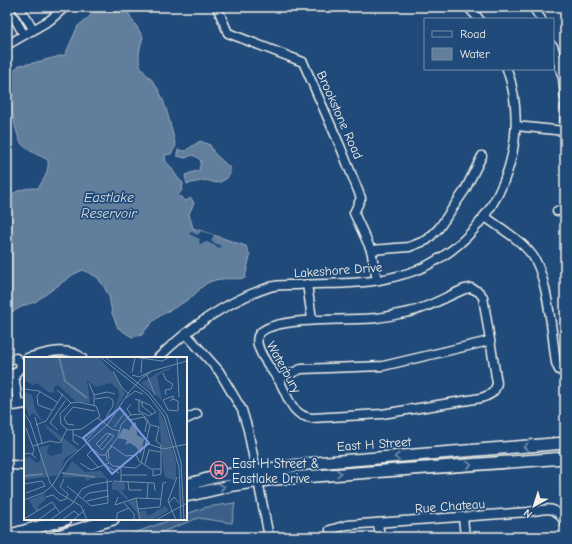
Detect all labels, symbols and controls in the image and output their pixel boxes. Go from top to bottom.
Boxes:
legend [424,18,554,70]
text: Road [460,27,486,41]
text: Water [460,47,490,61]
street label: Brookstone Road [314,69,366,161]
water label: Eastlake Reservoir [81,189,138,222]
street label: Lakeshore Drive [293,259,383,281]
street label: Waterbury [264,339,304,396]
inset map [24,357,187,520]
street label: East H Street [336,434,413,454]
one-way arrow [523,442,529,451]
one-way arrow [394,452,400,461]
place label: East H Street & Eastlake Drive [232,456,319,486]
bus stop icon: East H Street & Eastlake Drive [209,460,229,480]
one-way arrow [466,461,472,469]
one-way arrow [336,469,342,478]
one-way arrow [219,484,225,492]
north arrow [514,486,554,526]
street label: Rue Chateau [415,496,485,516]
text: N [521,506,535,521]

